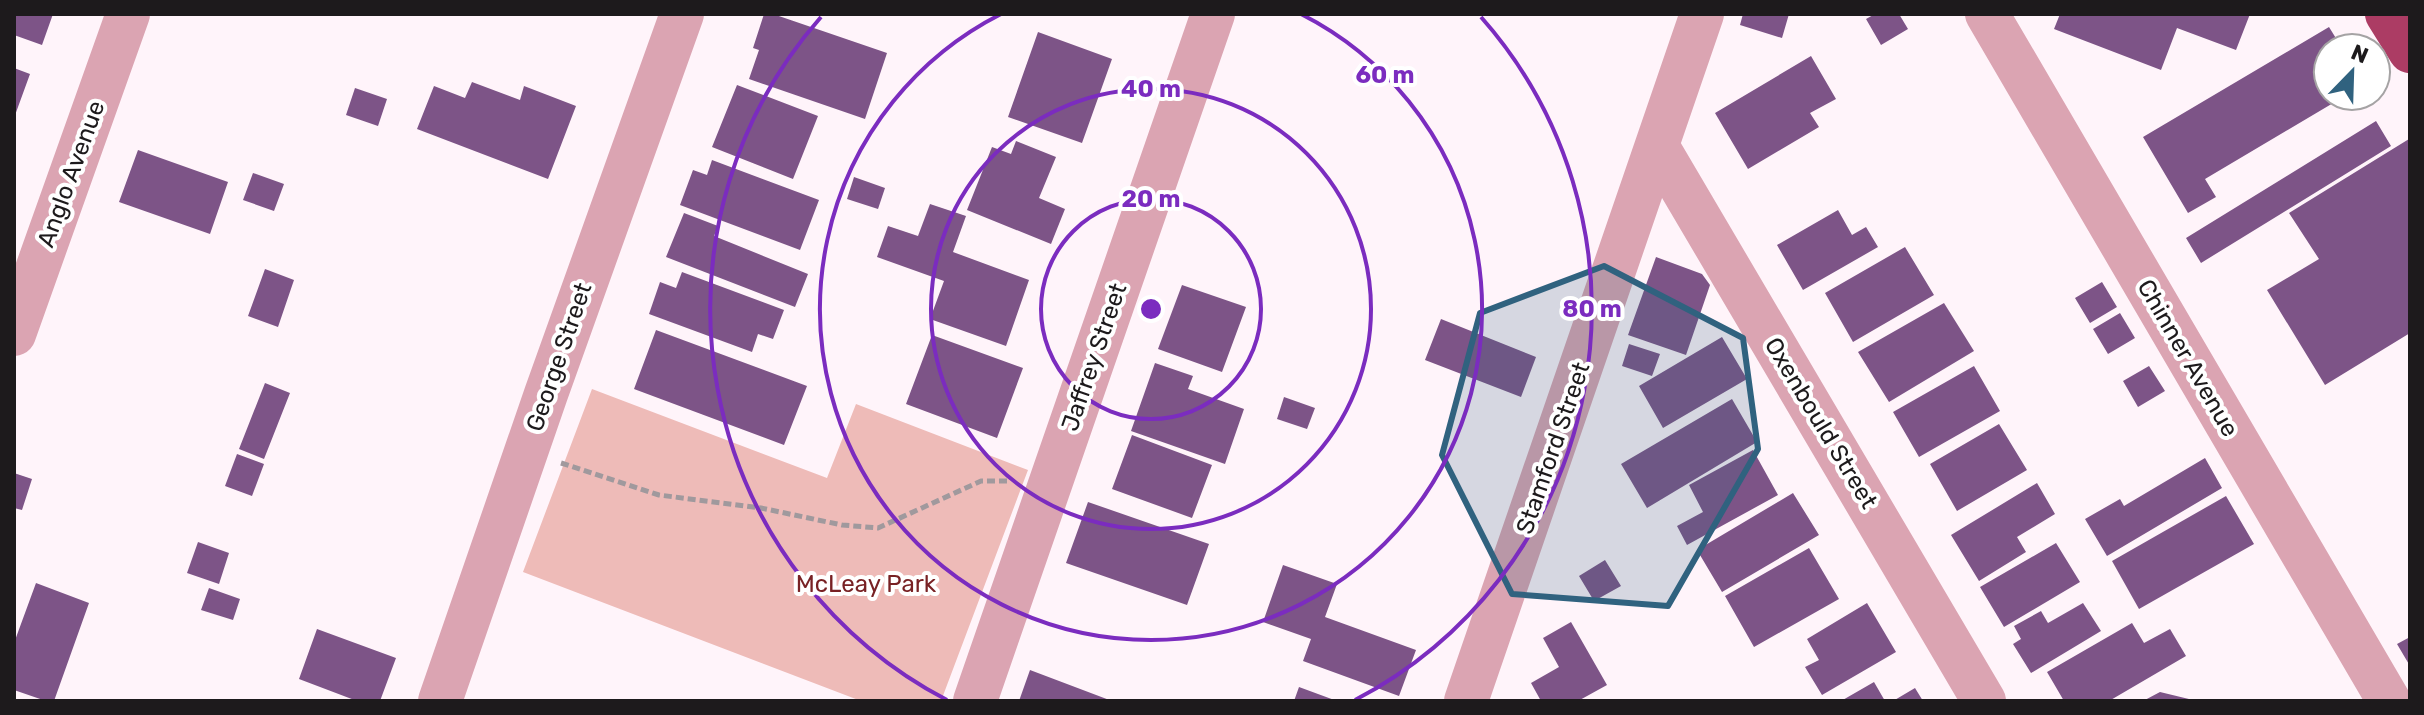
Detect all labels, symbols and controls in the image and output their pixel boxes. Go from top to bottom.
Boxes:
north arrow [2312,32,2392,112]
text: N [2347,39,2372,70]
text: 60 m [1355,61,1415,89]
text: 40 m [1121,75,1181,103]
street label: Anglo Avenue [32,97,110,251]
text: 20 m [1121,185,1181,213]
street label: Chinner Avenue [2132,274,2244,442]
street label: George Street [520,279,598,435]
street label: Jaffrey Street [1056,279,1132,435]
centre of rings [1137,295,1165,323]
text: 80 m [1562,295,1622,323]
street label: Oxenbould Street [1759,332,1883,514]
street label: Stamford Street [1510,358,1596,538]
park label: McLeay Park [796,570,937,598]

